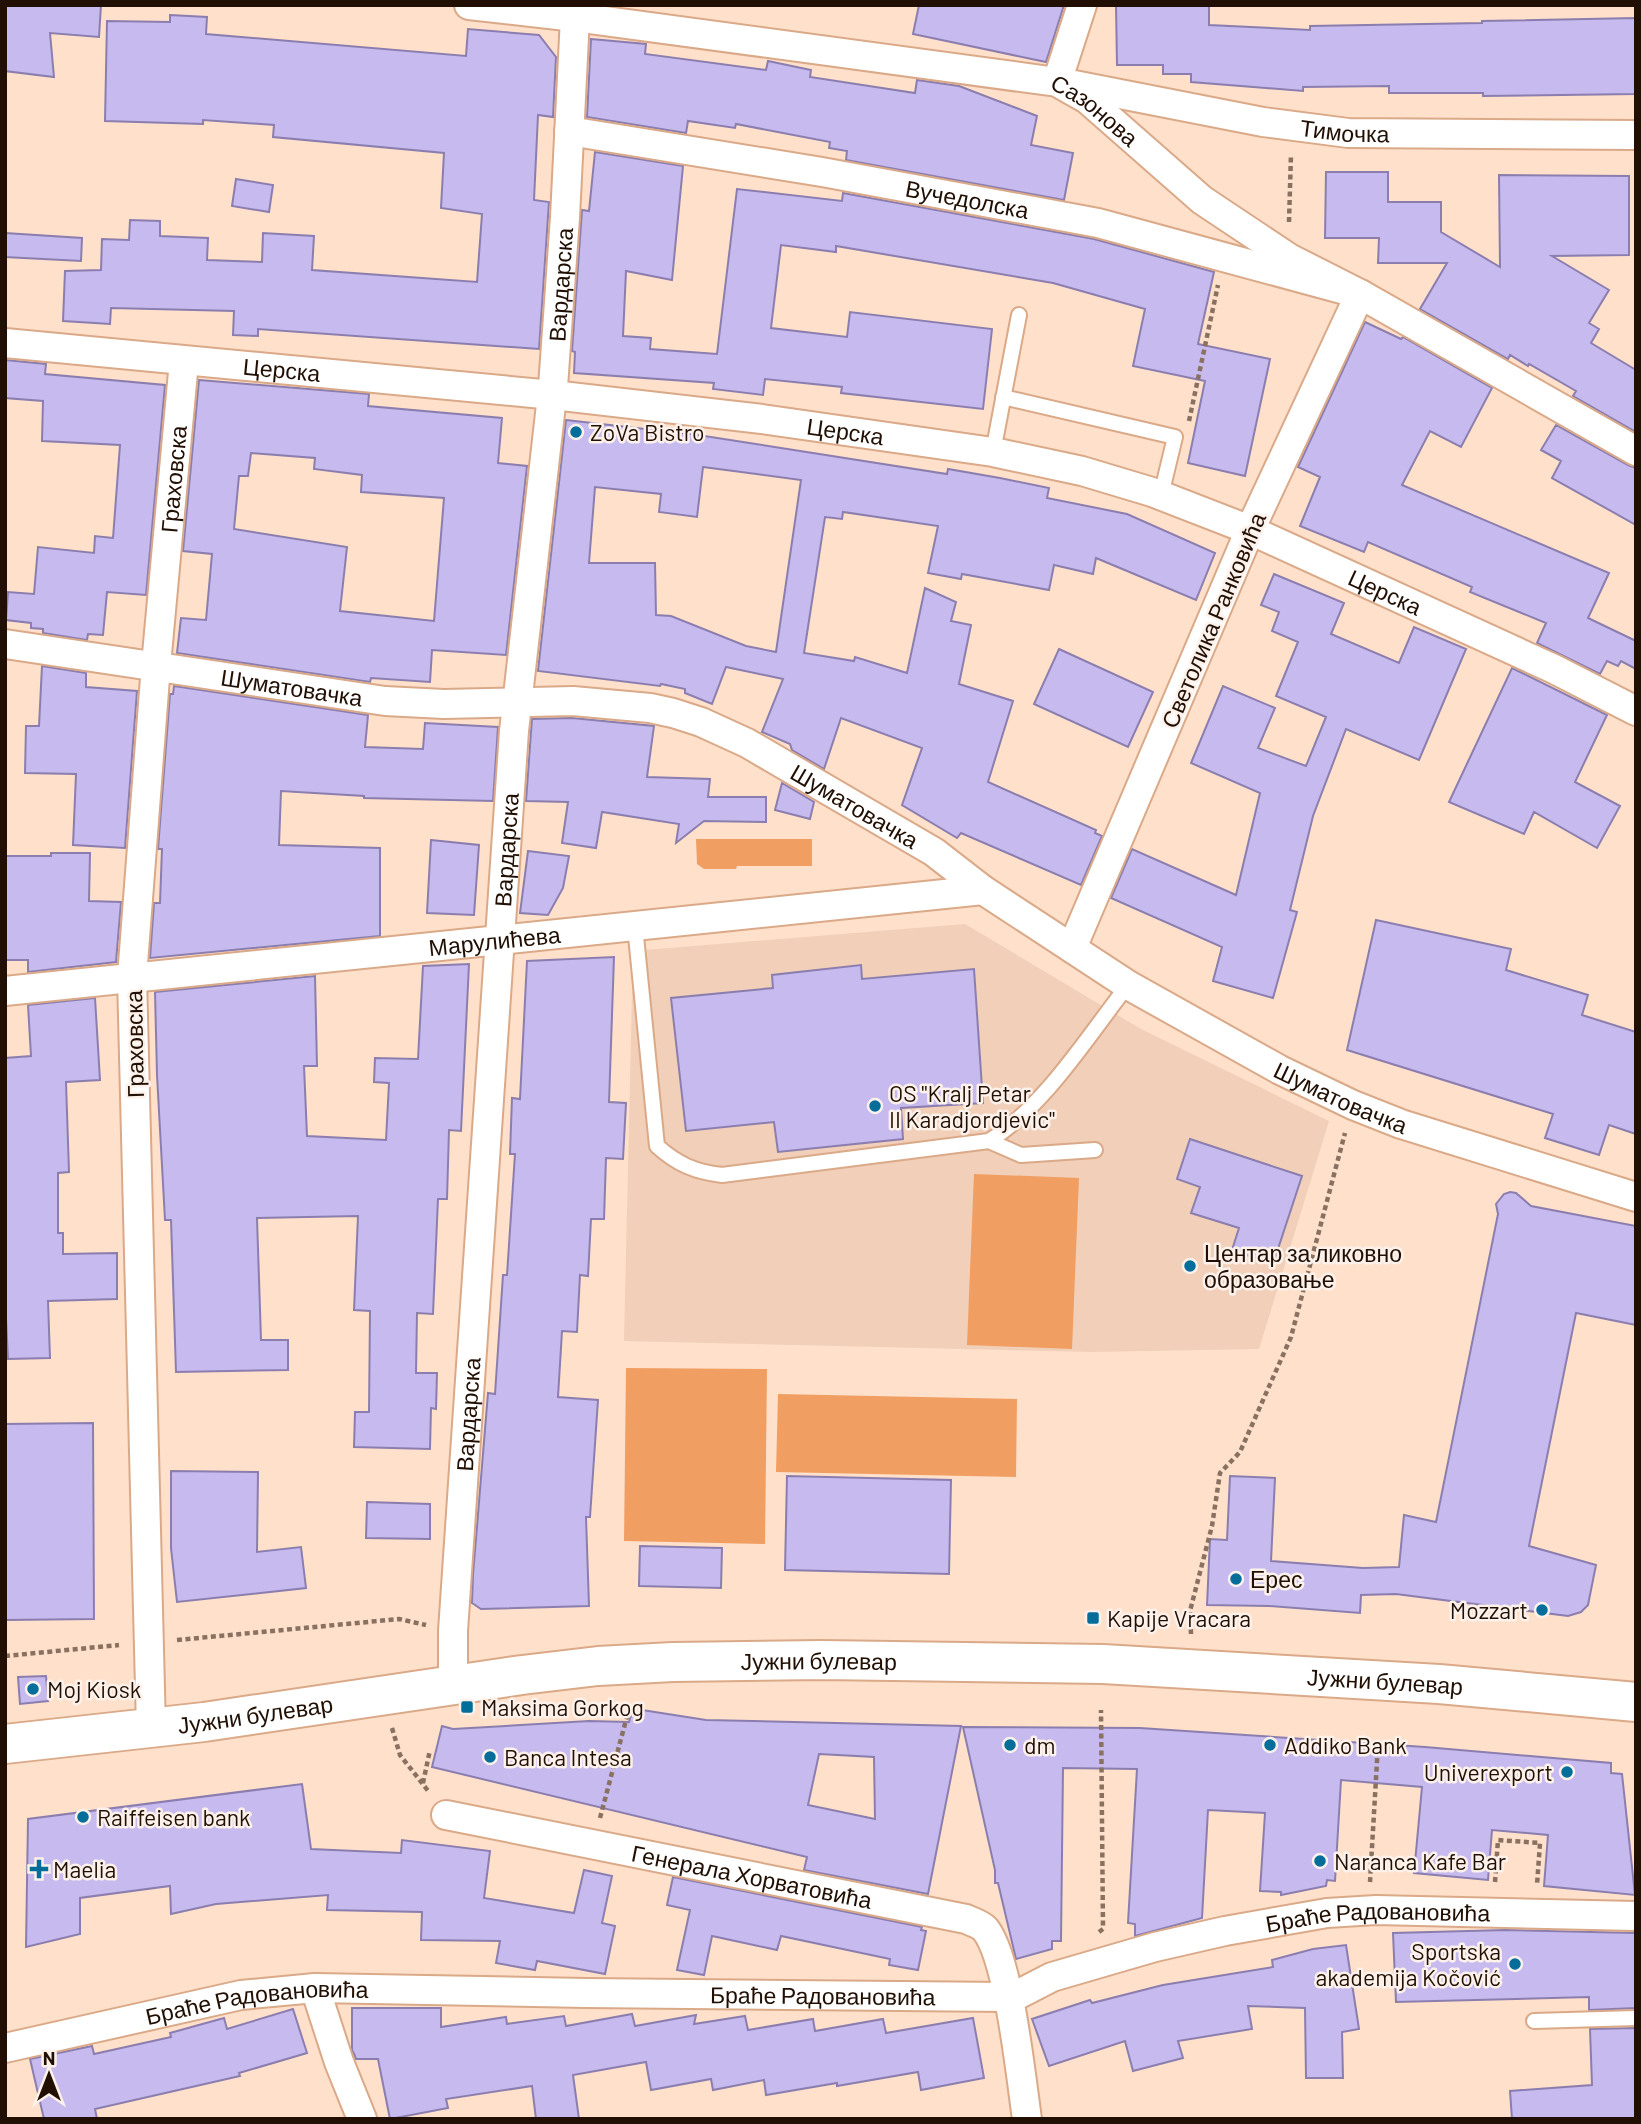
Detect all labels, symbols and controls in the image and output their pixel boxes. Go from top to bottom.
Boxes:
street label: Сазонова [1046,68,1144,152]
street label: Тимочка [1299,113,1390,148]
street label: Вучедолска [903,174,1031,224]
street label: Вардарска [542,226,578,343]
street label: Церска [242,352,322,387]
street label: Церска [805,412,886,450]
place label: ZoVa Bistro [590,418,704,446]
street label: Граховска [154,424,192,534]
marker: ZoVa Bistro [568,424,584,440]
street label: Светолика Ранковића [1155,508,1271,732]
street label: Церска [1344,563,1426,621]
street label: Шуматовачка [219,663,365,712]
street label: Шуматовачка [786,758,924,854]
street label: Вардарска [488,792,524,908]
street label: Марулићева [427,920,562,961]
street label: Граховска [119,990,149,1098]
street label: Шуматовачка [1270,1055,1412,1139]
place label: OS "Kralj Petar II Karadjordjevic" [889,1079,1055,1133]
marker: OS "Kralj Petar II Karadjordjevic" [867,1098,883,1114]
place label: Центар за ликовно образовање [1204,1239,1402,1293]
marker: Центар за ликовно образовање [1182,1258,1198,1274]
street label: Вардарска [450,1356,486,1472]
place label: Ерес [1250,1565,1302,1593]
marker: Ерес [1228,1571,1244,1587]
place label: Mozzart [1450,1596,1528,1624]
marker: Mozzart [1534,1602,1550,1618]
place label: Kapije Vracara [1107,1604,1251,1632]
marker: Kapije Vracara [1085,1610,1101,1626]
street label: Јужни булевар [740,1646,897,1675]
street label: Јужни булевар [1306,1662,1464,1700]
place label: Moj Kiosk [47,1675,141,1703]
marker: Moj Kiosk [25,1681,41,1697]
street label: Јужни булевар [176,1689,335,1739]
place label: Maksima Gorkog [481,1693,644,1721]
marker: Maksima Gorkog [459,1699,475,1715]
place label: dm [1024,1731,1056,1759]
place label: Addiko Bank [1284,1731,1407,1759]
marker: dm [1002,1737,1018,1753]
marker: Addiko Bank [1262,1737,1278,1753]
place label: Banca Intesa [504,1743,632,1771]
marker: Banca Intesa [482,1749,498,1765]
place label: Univerexport [1424,1758,1553,1786]
marker: Univerexport [1559,1764,1575,1780]
place label: Raiffeisen bank [97,1803,251,1831]
marker: Raiffeisen bank [75,1809,91,1825]
street label: Генерала Хорватовића [629,1839,875,1914]
place label: Naranca Kafe Bar [1334,1847,1507,1875]
marker: Naranca Kafe Bar [1312,1853,1328,1869]
place label: Maelia [53,1855,116,1883]
marker: Maelia [31,1861,47,1877]
street label: Браће Радовановића [1263,1896,1491,1938]
place label: Sportska akademija Kočović [1316,1937,1501,1991]
marker: Sportska akademija Kočović [1507,1956,1523,1972]
street label: Браће Радовановића [143,1974,369,2030]
street label: Браће Радовановића [710,1980,936,2010]
north arrow [14,2040,84,2110]
text: N [43,2046,55,2069]

